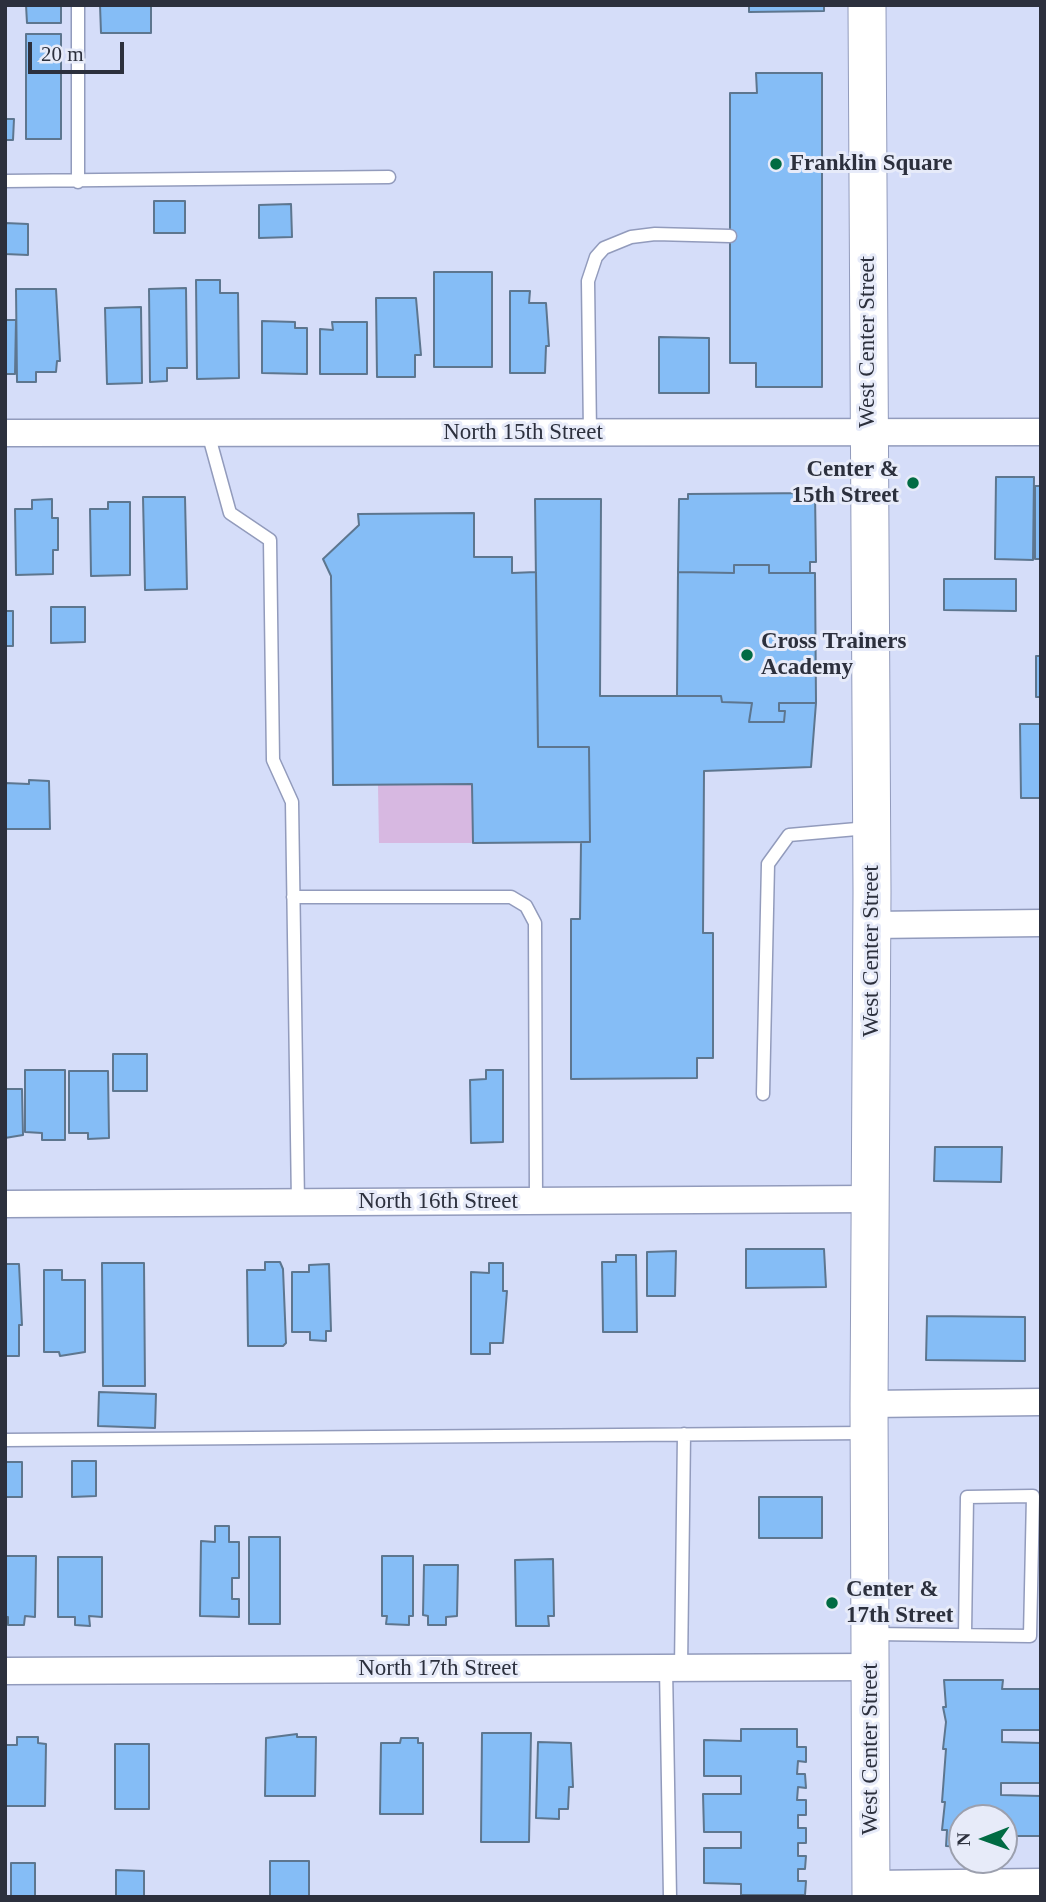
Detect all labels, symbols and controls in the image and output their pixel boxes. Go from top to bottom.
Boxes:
scale bar [32,28,128,72]
text: 20 m [41,42,84,66]
place label: Franklin Square [790,150,953,178]
marker: Franklin Square [768,156,784,172]
street label: West Center Street [854,256,882,428]
street label: North 15th Street [443,419,603,447]
place label: Center & 15th Street [791,456,899,510]
marker: Center & 15th Street [905,475,921,491]
place label: Cross Trainers Academy [761,628,906,682]
marker: Cross Trainers Academy [739,647,755,663]
street label: West Center Street [858,865,886,1037]
street label: North 16th Street [358,1188,518,1216]
place label: Center & 17th Street [846,1576,954,1630]
marker: Center & 17th Street [824,1595,840,1611]
street label: North 17th Street [358,1655,518,1683]
street label: West Center Street [857,1663,885,1835]
north arrow [948,1804,1018,1874]
text: N [953,1832,974,1846]

